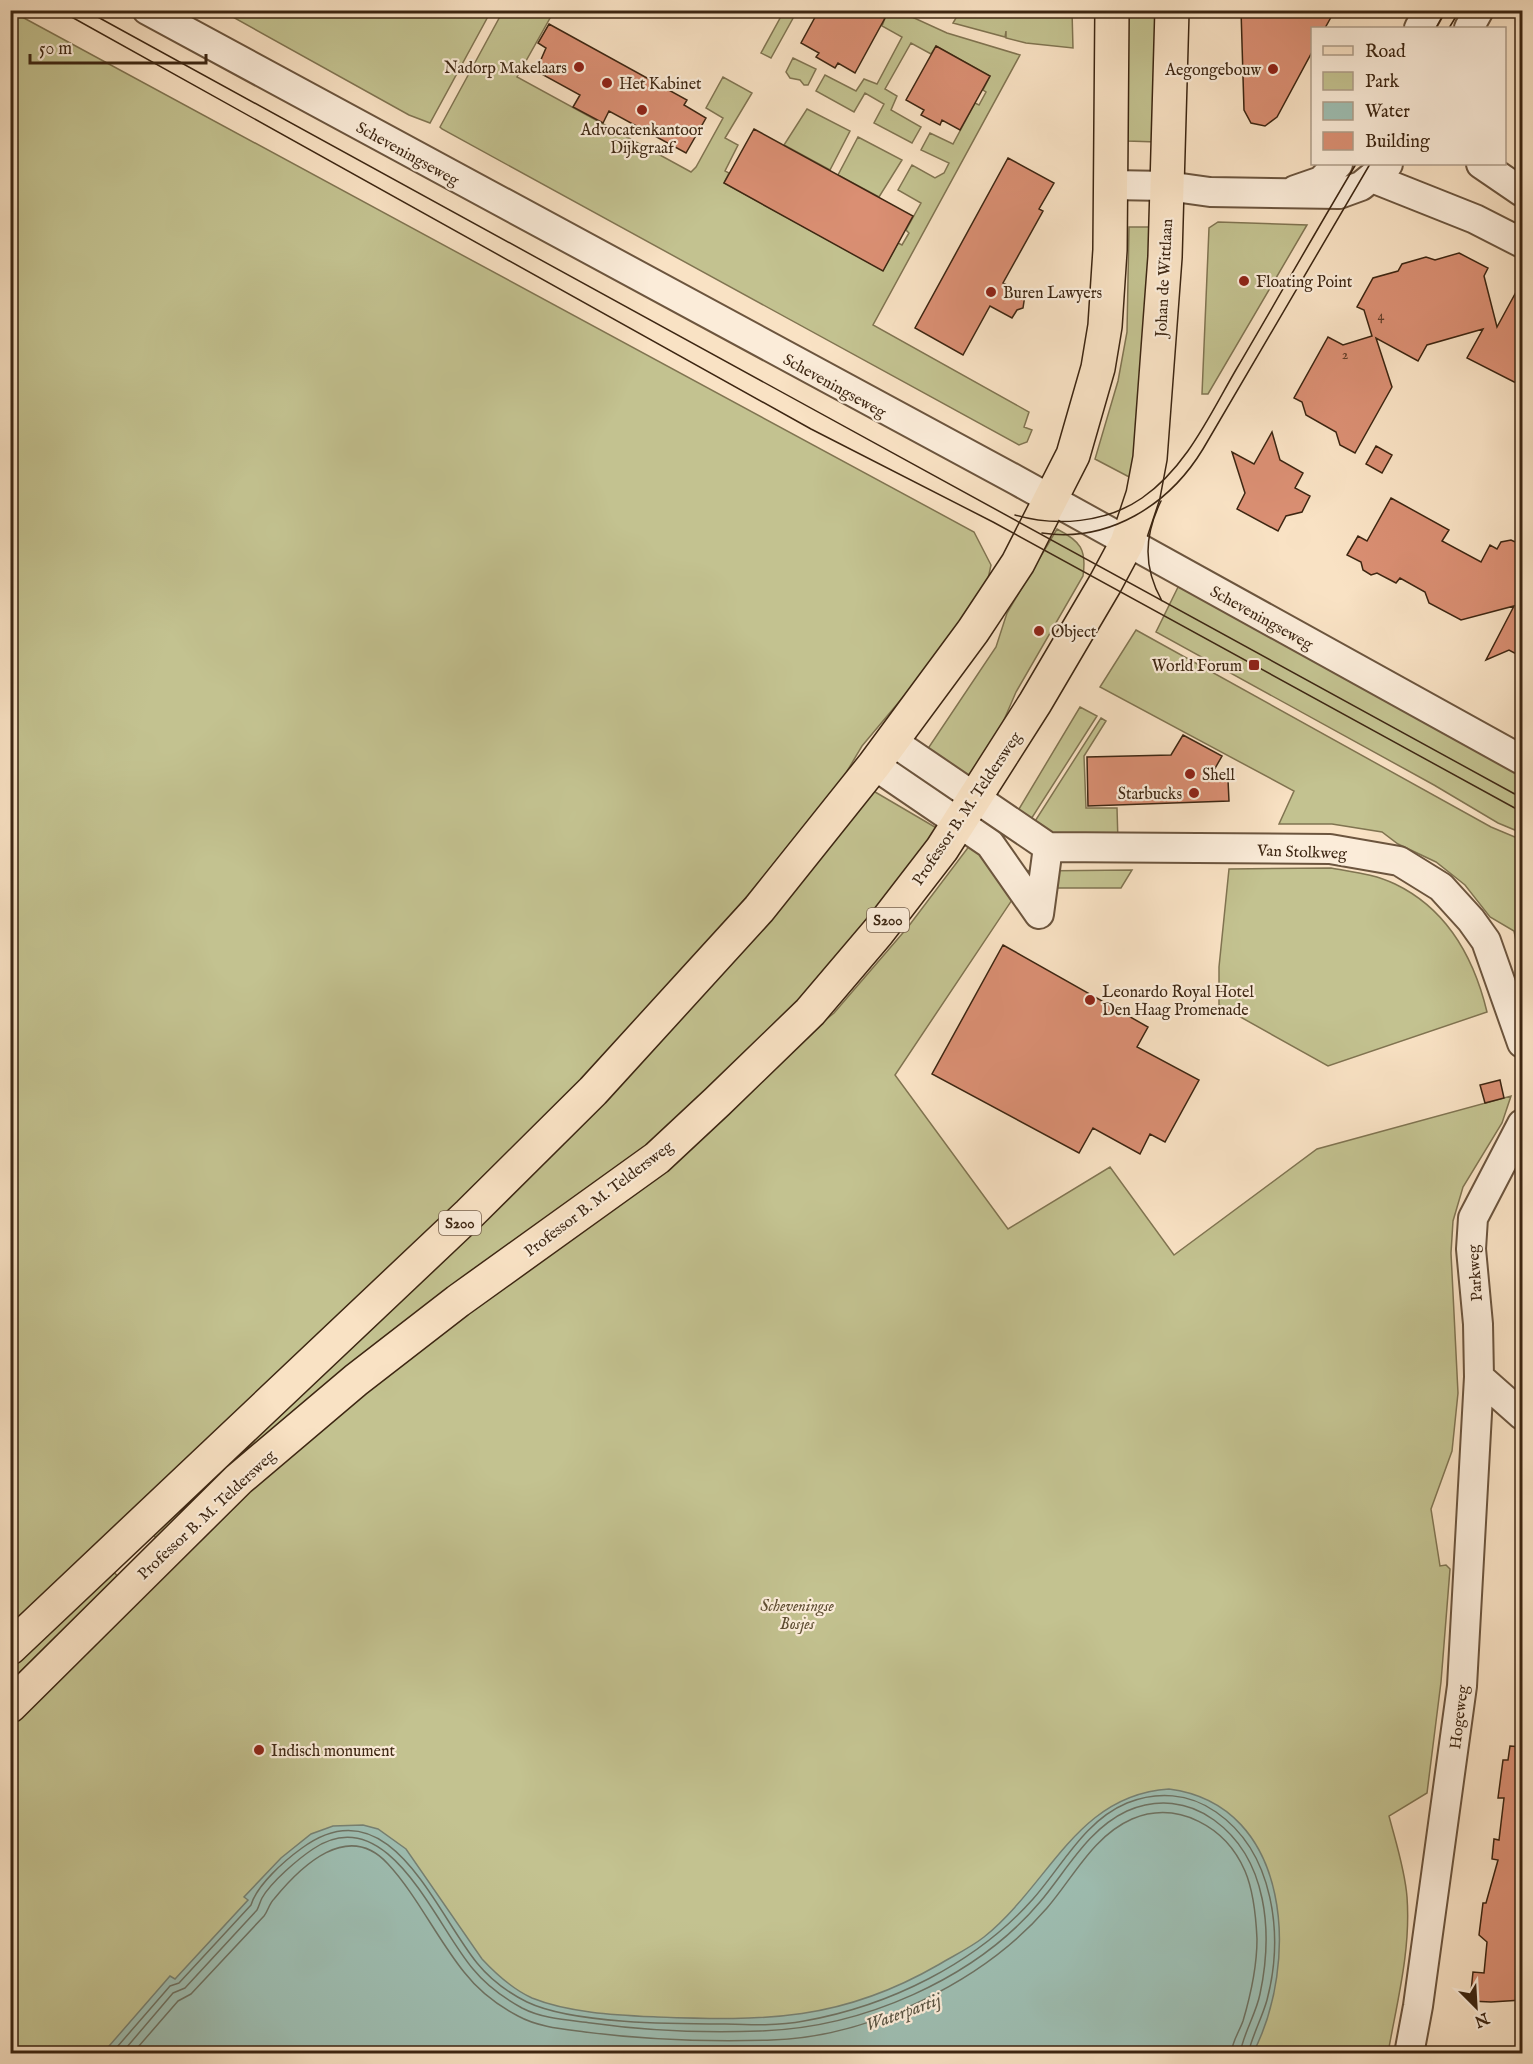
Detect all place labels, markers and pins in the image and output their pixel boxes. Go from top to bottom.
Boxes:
place label: Nadorp Makelaars [444,59,567,79]
marker: Nadorp Makelaars [572,60,586,74]
place label: Aegongebouw [1164,61,1261,81]
marker: Aegongebouw [1266,62,1280,76]
place label: Het Kabinet [619,75,702,95]
marker: Het Kabinet [600,76,614,90]
marker: Advocatenkantoor Dijkgraaf [635,103,649,117]
place label: Advocatenkantoor Dijkgraaf [580,121,703,159]
place label: Floating Point [1256,273,1353,293]
marker: Floating Point [1237,274,1251,288]
place label: Buren Lawyers [1003,284,1103,304]
marker: Buren Lawyers [984,285,998,299]
place label: Object [1051,623,1097,643]
marker: Object [1032,624,1046,638]
place label: World Forum [1152,657,1242,677]
marker: World Forum [1247,658,1261,672]
place label: Shell [1202,766,1235,786]
marker: Shell [1183,767,1197,781]
place label: Starbucks [1118,785,1182,805]
marker: Starbucks [1187,786,1201,800]
place label: Leonardo Royal Hotel Den Haag Promenade [1102,983,1254,1021]
marker: Leonardo Royal Hotel Den Haag Promenade [1083,993,1097,1007]
place label: Indisch monument [271,1742,395,1762]
marker: Indisch monument [252,1743,266,1757]

